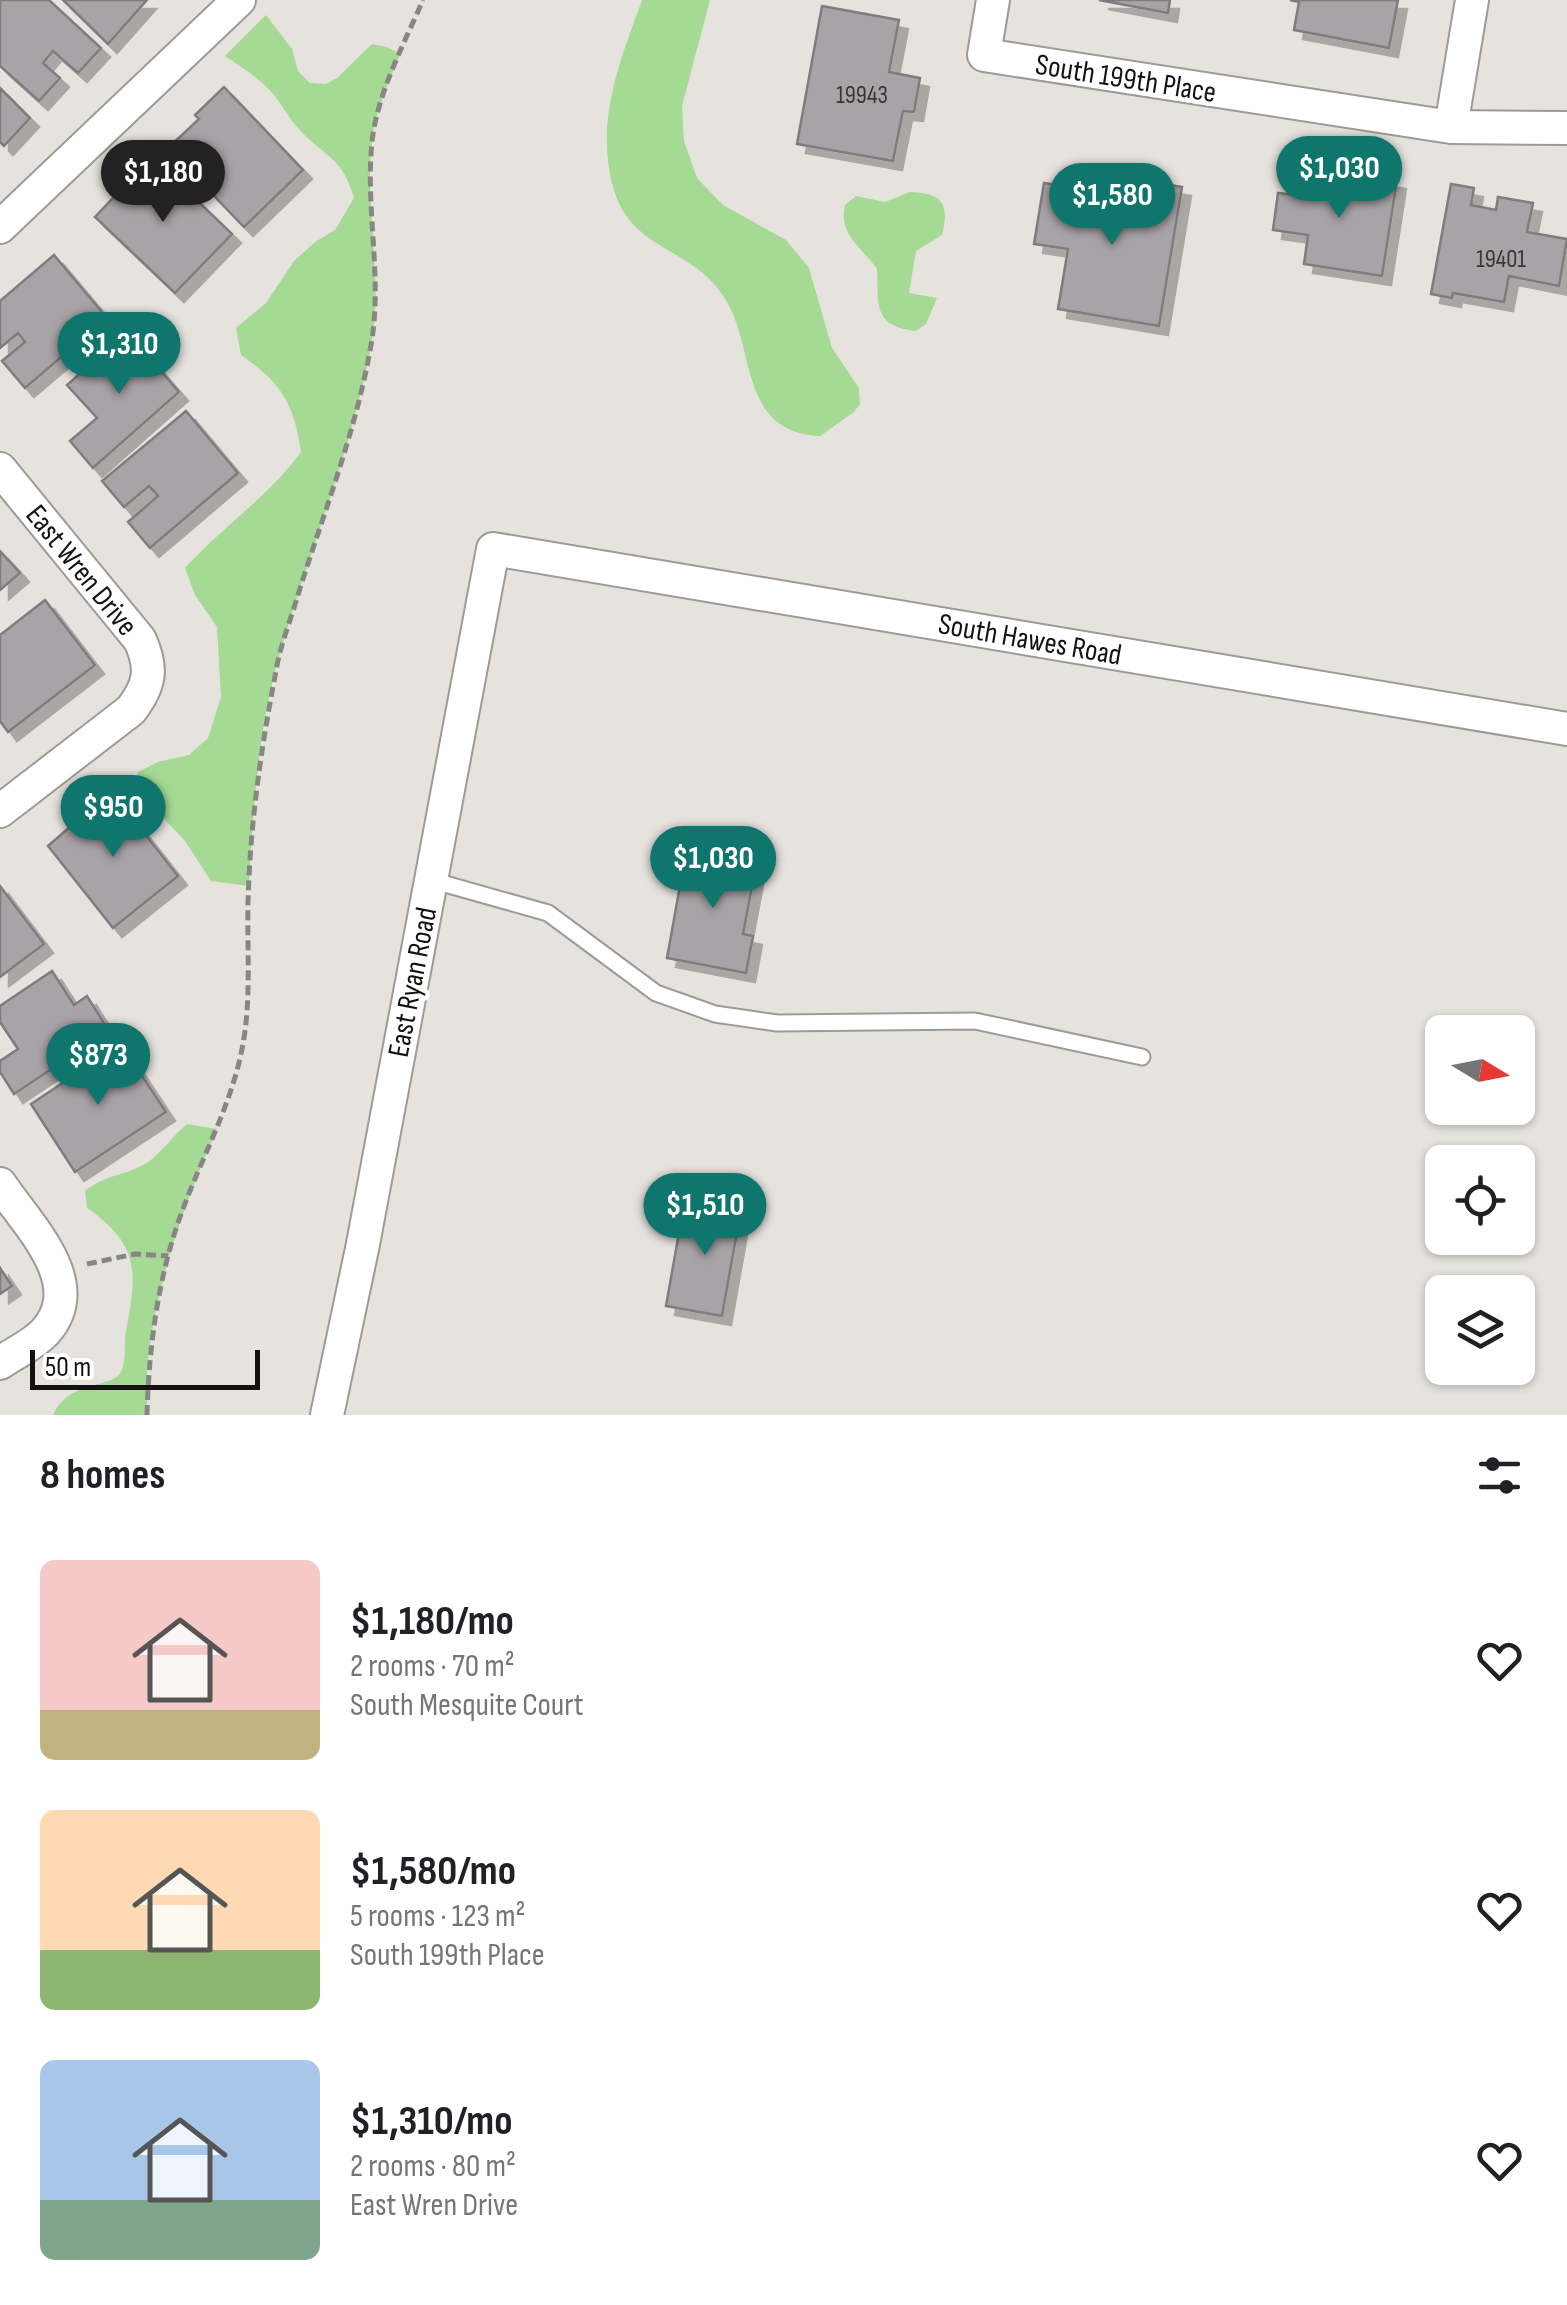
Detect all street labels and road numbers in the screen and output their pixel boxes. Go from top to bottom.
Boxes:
street label: South 199th Place [1033,47,1219,111]
street label: East Wren Drive [18,498,145,643]
street label: South Hawes Road [935,606,1124,674]
street label: East Ryan Road [381,904,445,1060]

